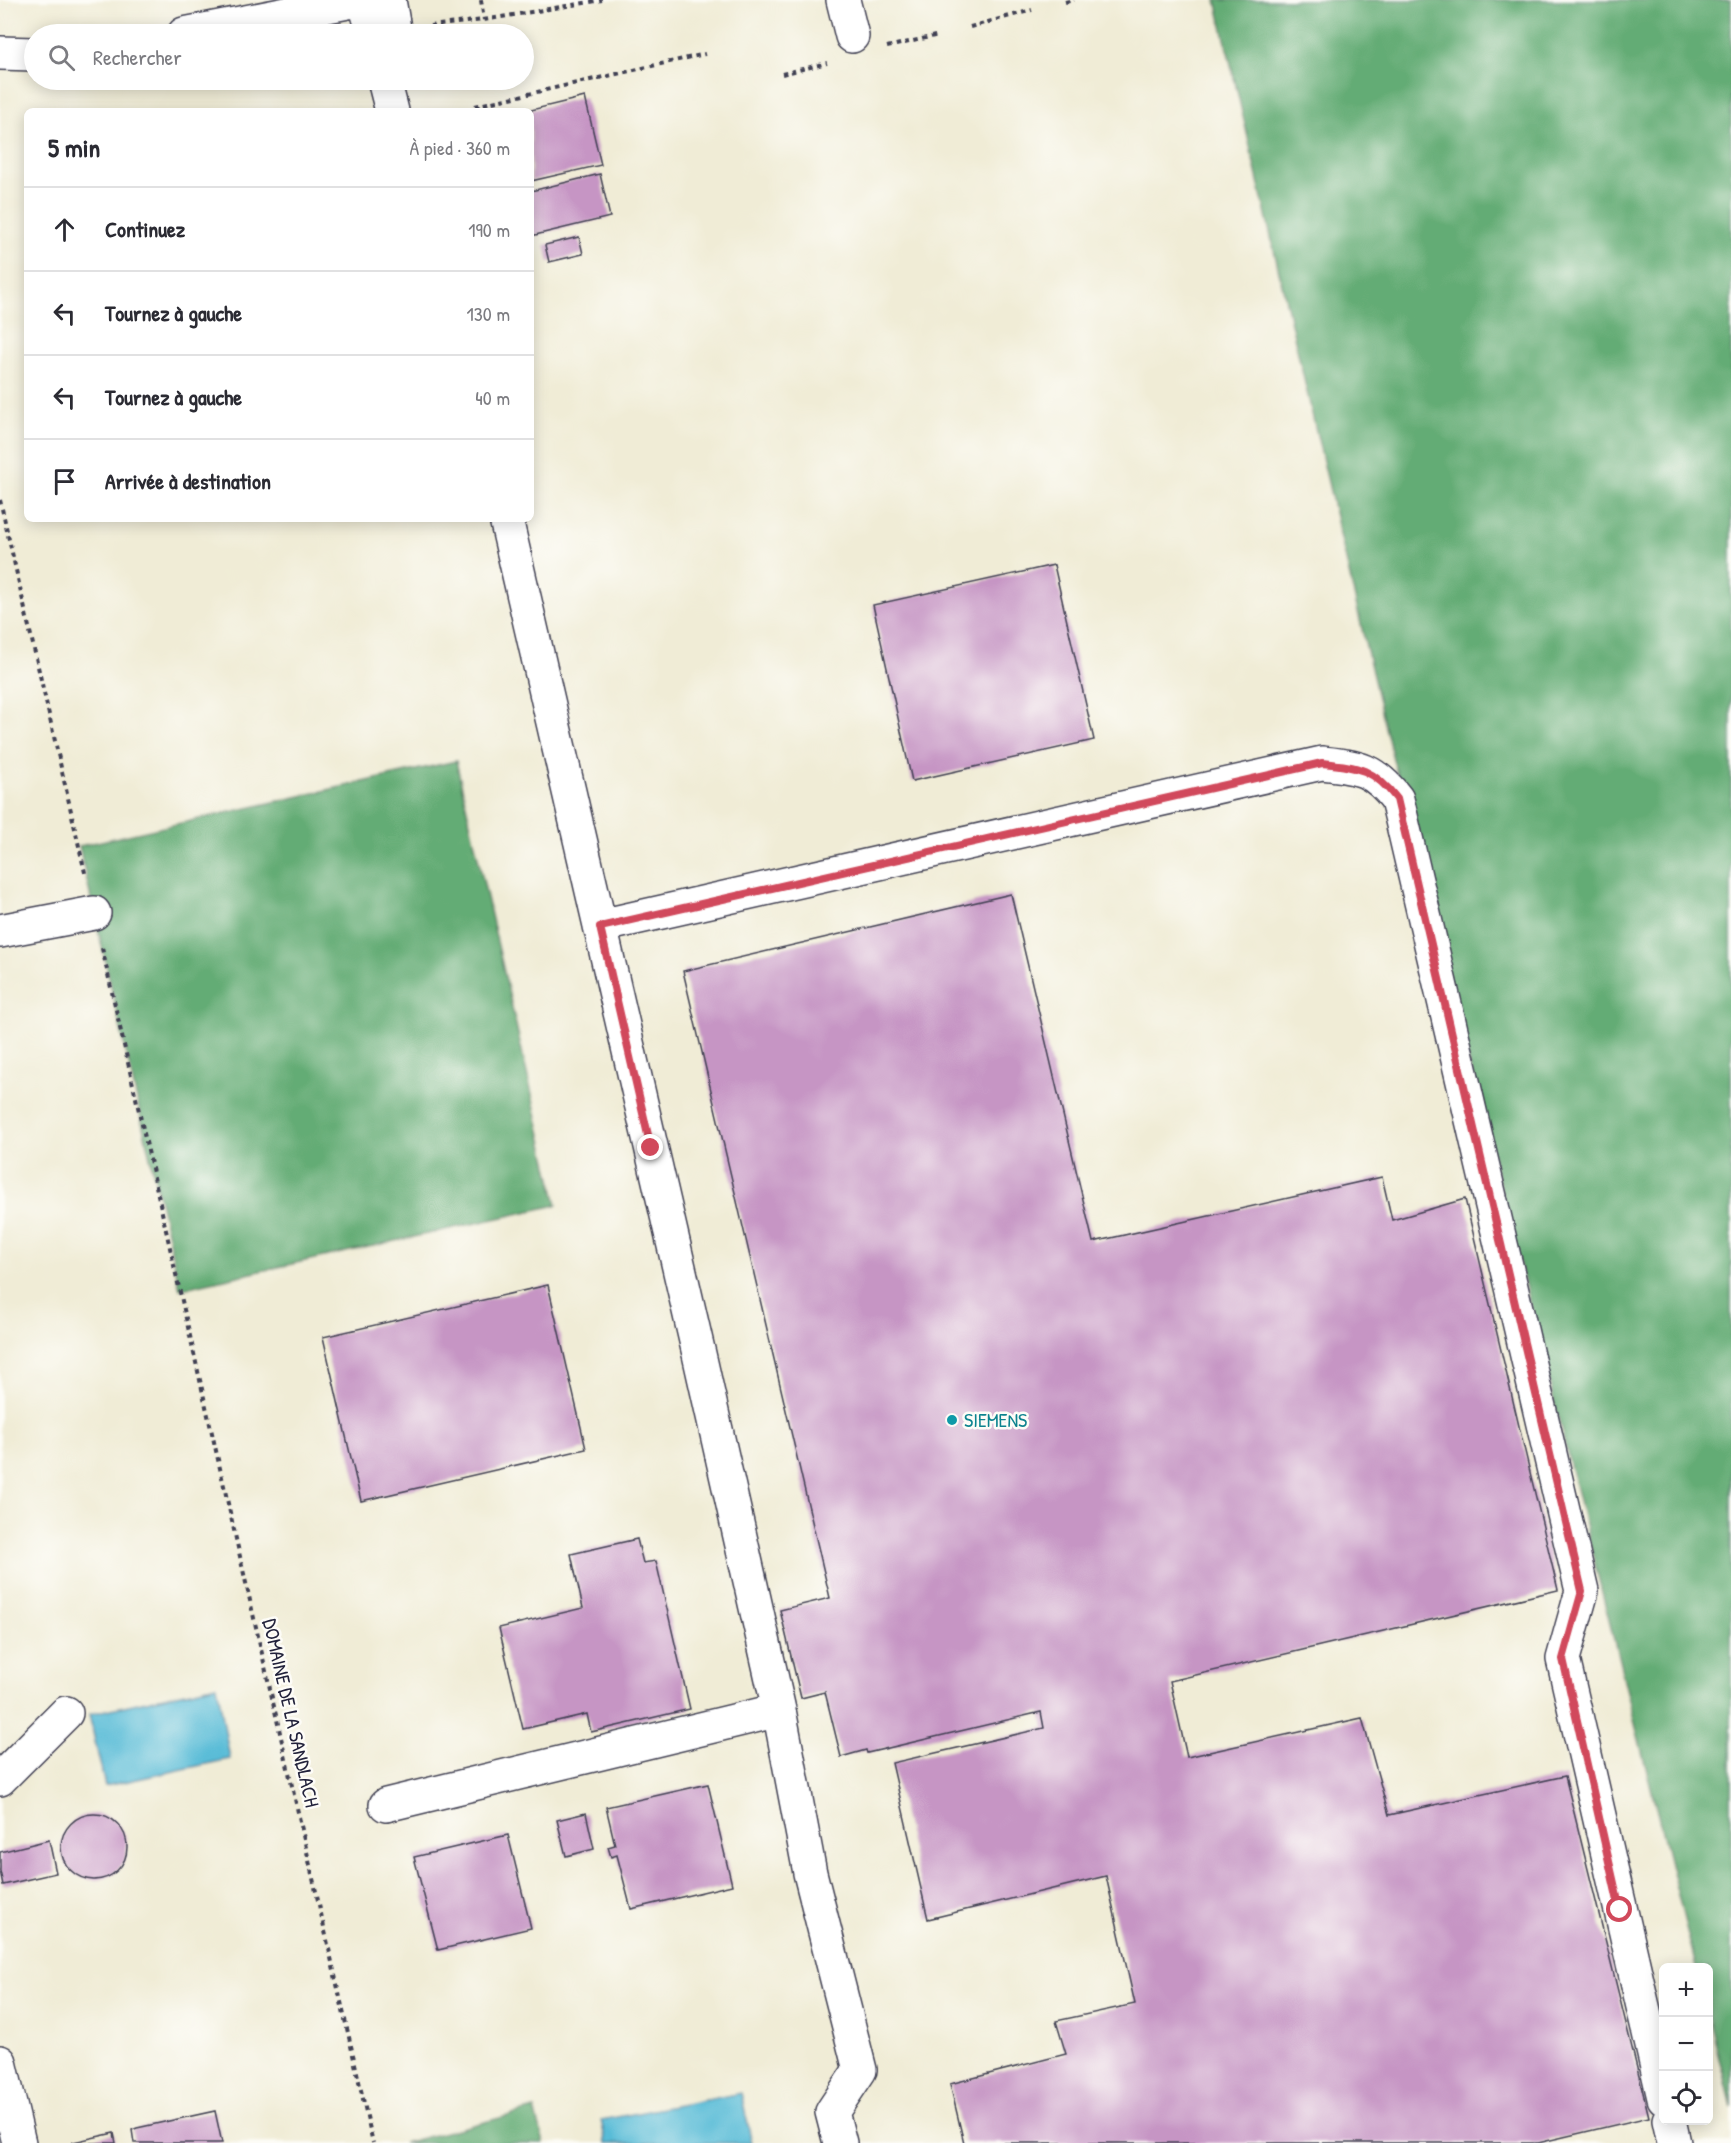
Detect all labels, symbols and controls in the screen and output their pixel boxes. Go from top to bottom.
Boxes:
search box [24,24,534,90]
icon: search [45,41,78,74]
text: Rechercher [93,42,182,72]
text: 5 min [48,130,100,165]
text: À pied · 360 m [410,134,510,161]
icon: ahead [48,213,81,246]
text: Continuez [105,214,185,244]
text: 190 m [468,216,510,243]
icon: left [48,297,81,330]
text: Tournez à gauche [105,298,242,328]
text: 130 m [467,300,510,327]
icon: left [48,381,81,414]
text: Tournez à gauche [105,382,242,412]
text: 40 m [475,384,510,411]
icon: arrive [48,465,81,498]
text: Arrivée à destination [105,466,271,496]
route end [637,1134,663,1160]
place label: SIEMENS [964,1406,1027,1433]
marker: SIEMENS [945,1413,959,1427]
street label: DOMAINE DE LA SANDLACH [257,1616,326,1810]
route start [1606,1896,1632,1922]
map controls [1659,1963,1713,2125]
button: + [1659,1963,1713,2017]
button: − [1659,2017,1713,2071]
button: locate [1659,2071,1713,2125]

